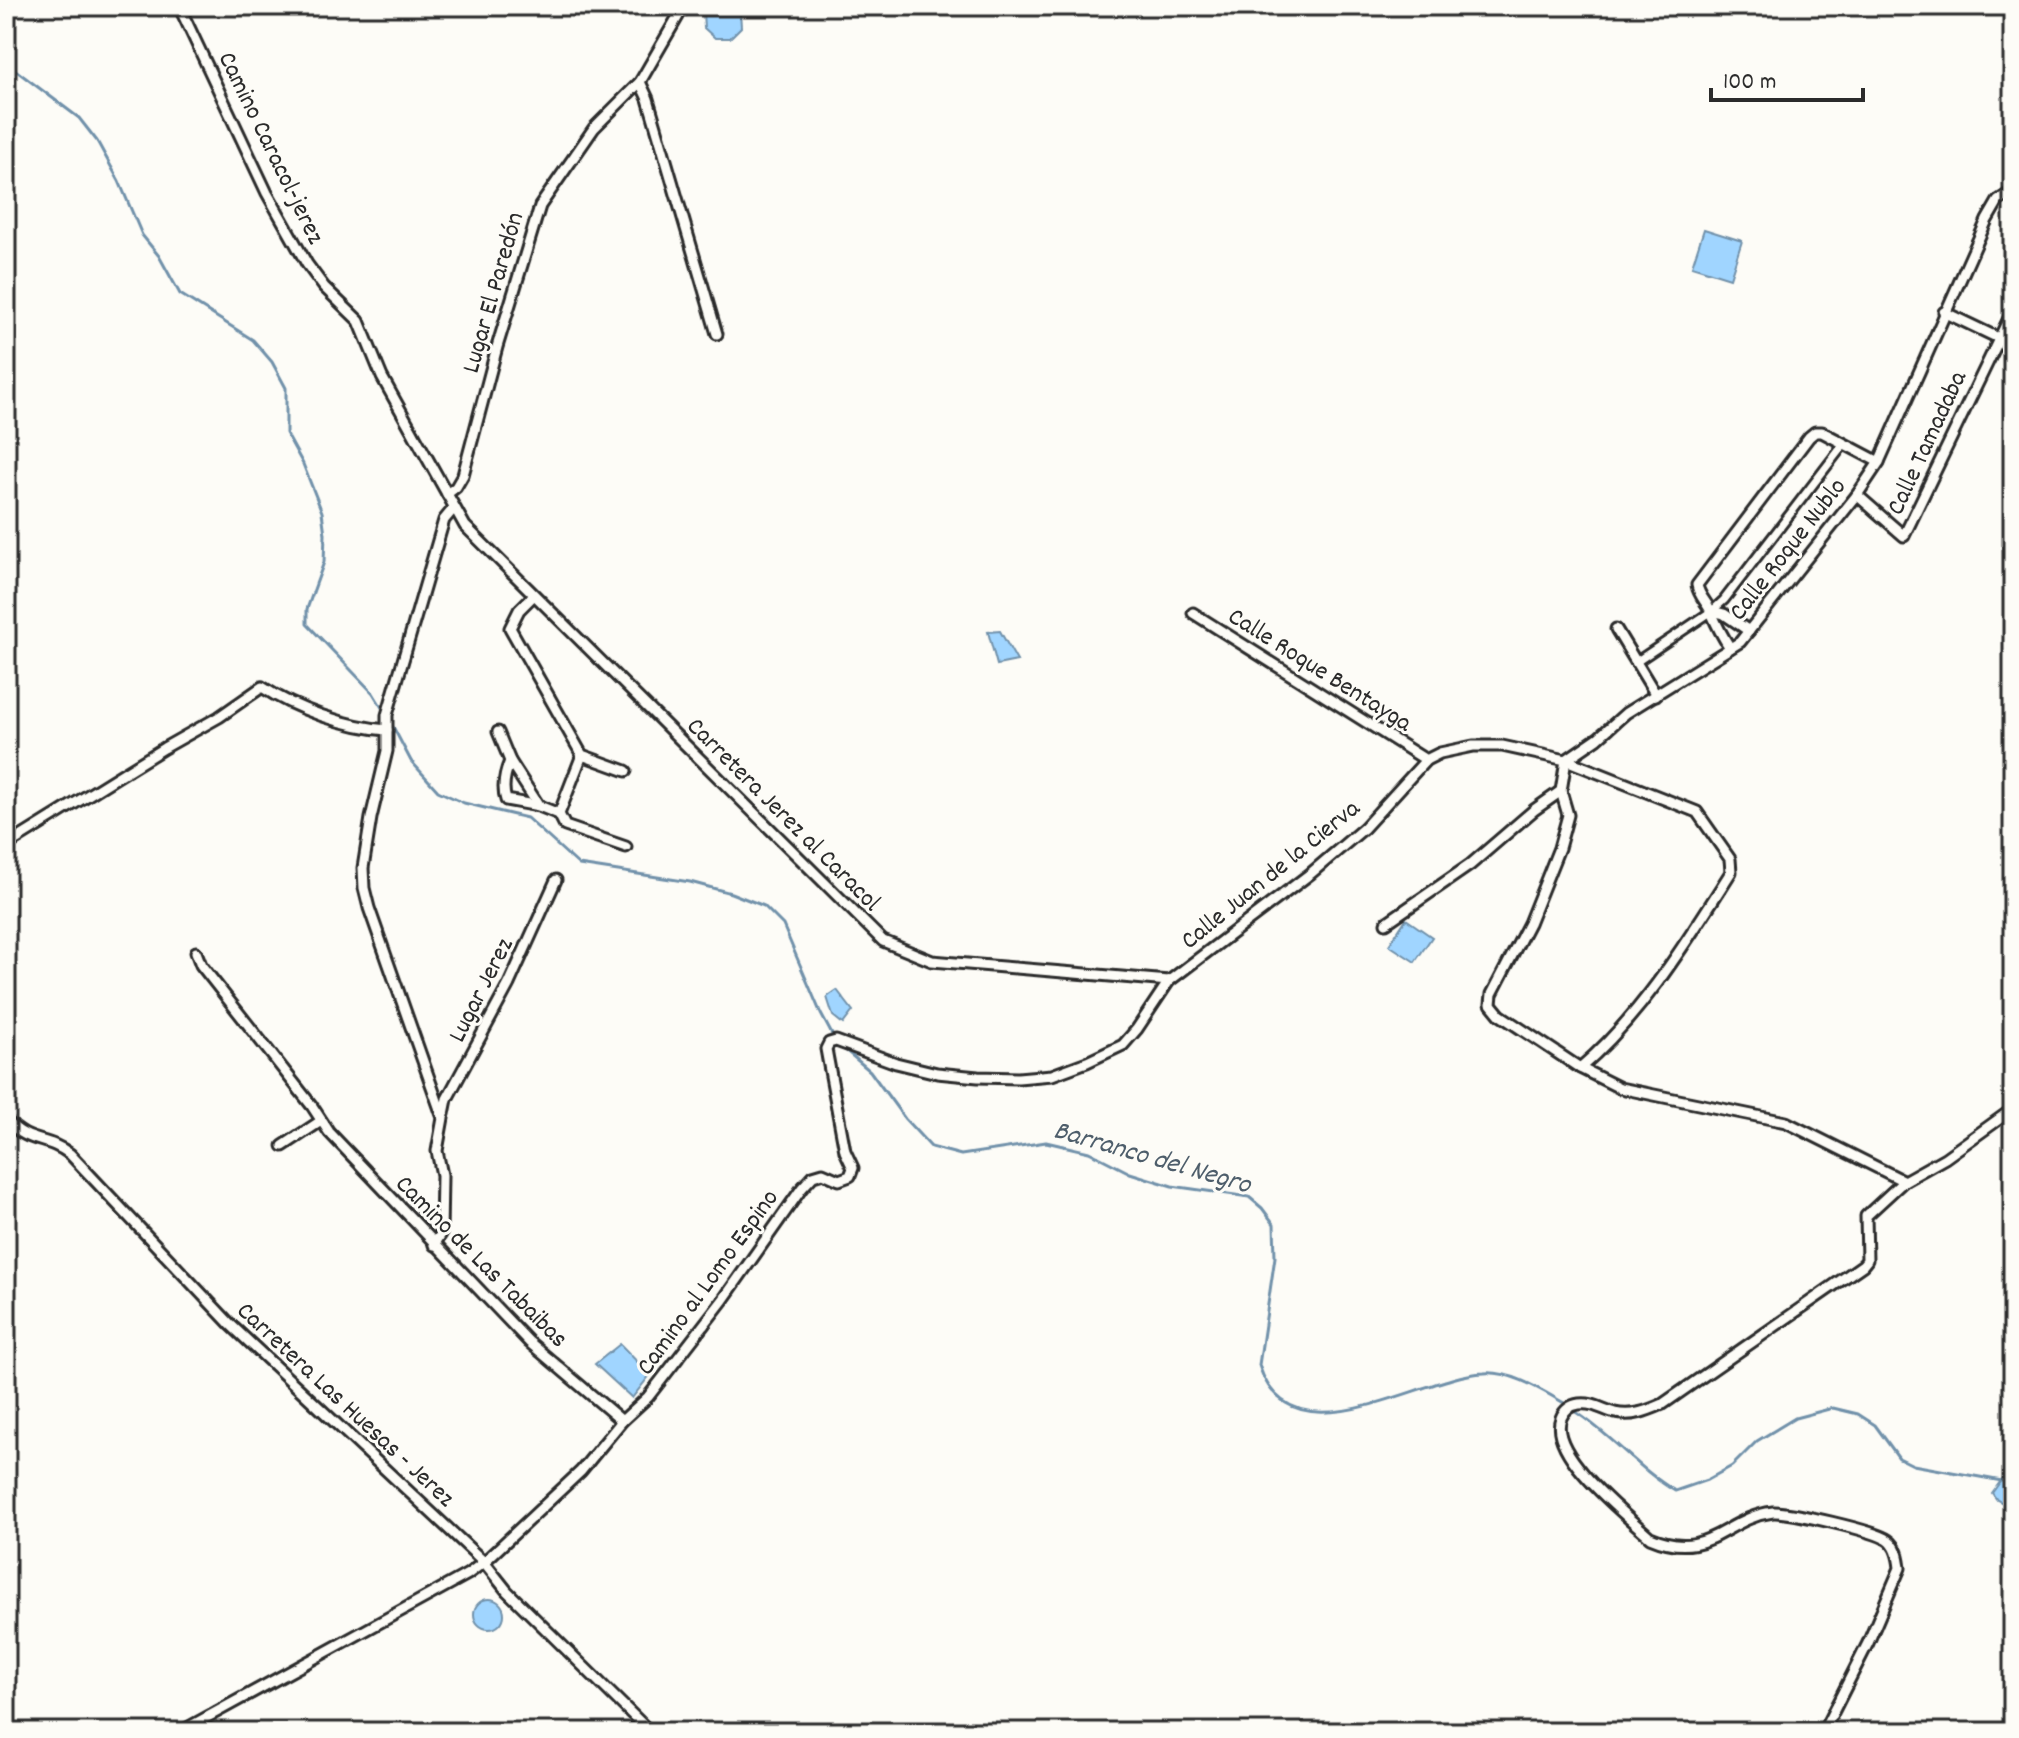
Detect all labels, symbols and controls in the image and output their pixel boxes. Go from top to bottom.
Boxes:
street label: Camino Caracol-jerez [207,46,333,251]
scale bar [1711,52,1863,102]
text: 100 m [1723,66,1776,100]
street label: Lugar El Paredón [454,208,535,378]
street label: Calle Tamadaba [1879,365,1978,522]
street label: Calle Roque Nublo [1721,471,1856,629]
street label: Calle Roque Bentayga [1220,599,1419,743]
street label: Carretera Jerez al Caracol [677,710,888,921]
street label: Calle Juan de la Cierva [1174,791,1369,960]
street label: Lugar Jerez [440,932,524,1049]
water label: Barranco del Negro [1048,1113,1256,1207]
street label: Camino de Las Tabaibas [386,1167,576,1357]
street label: Camino al Lomo Espino [629,1182,789,1384]
street label: Carretera Las Huesas - Jerez [227,1294,462,1517]

